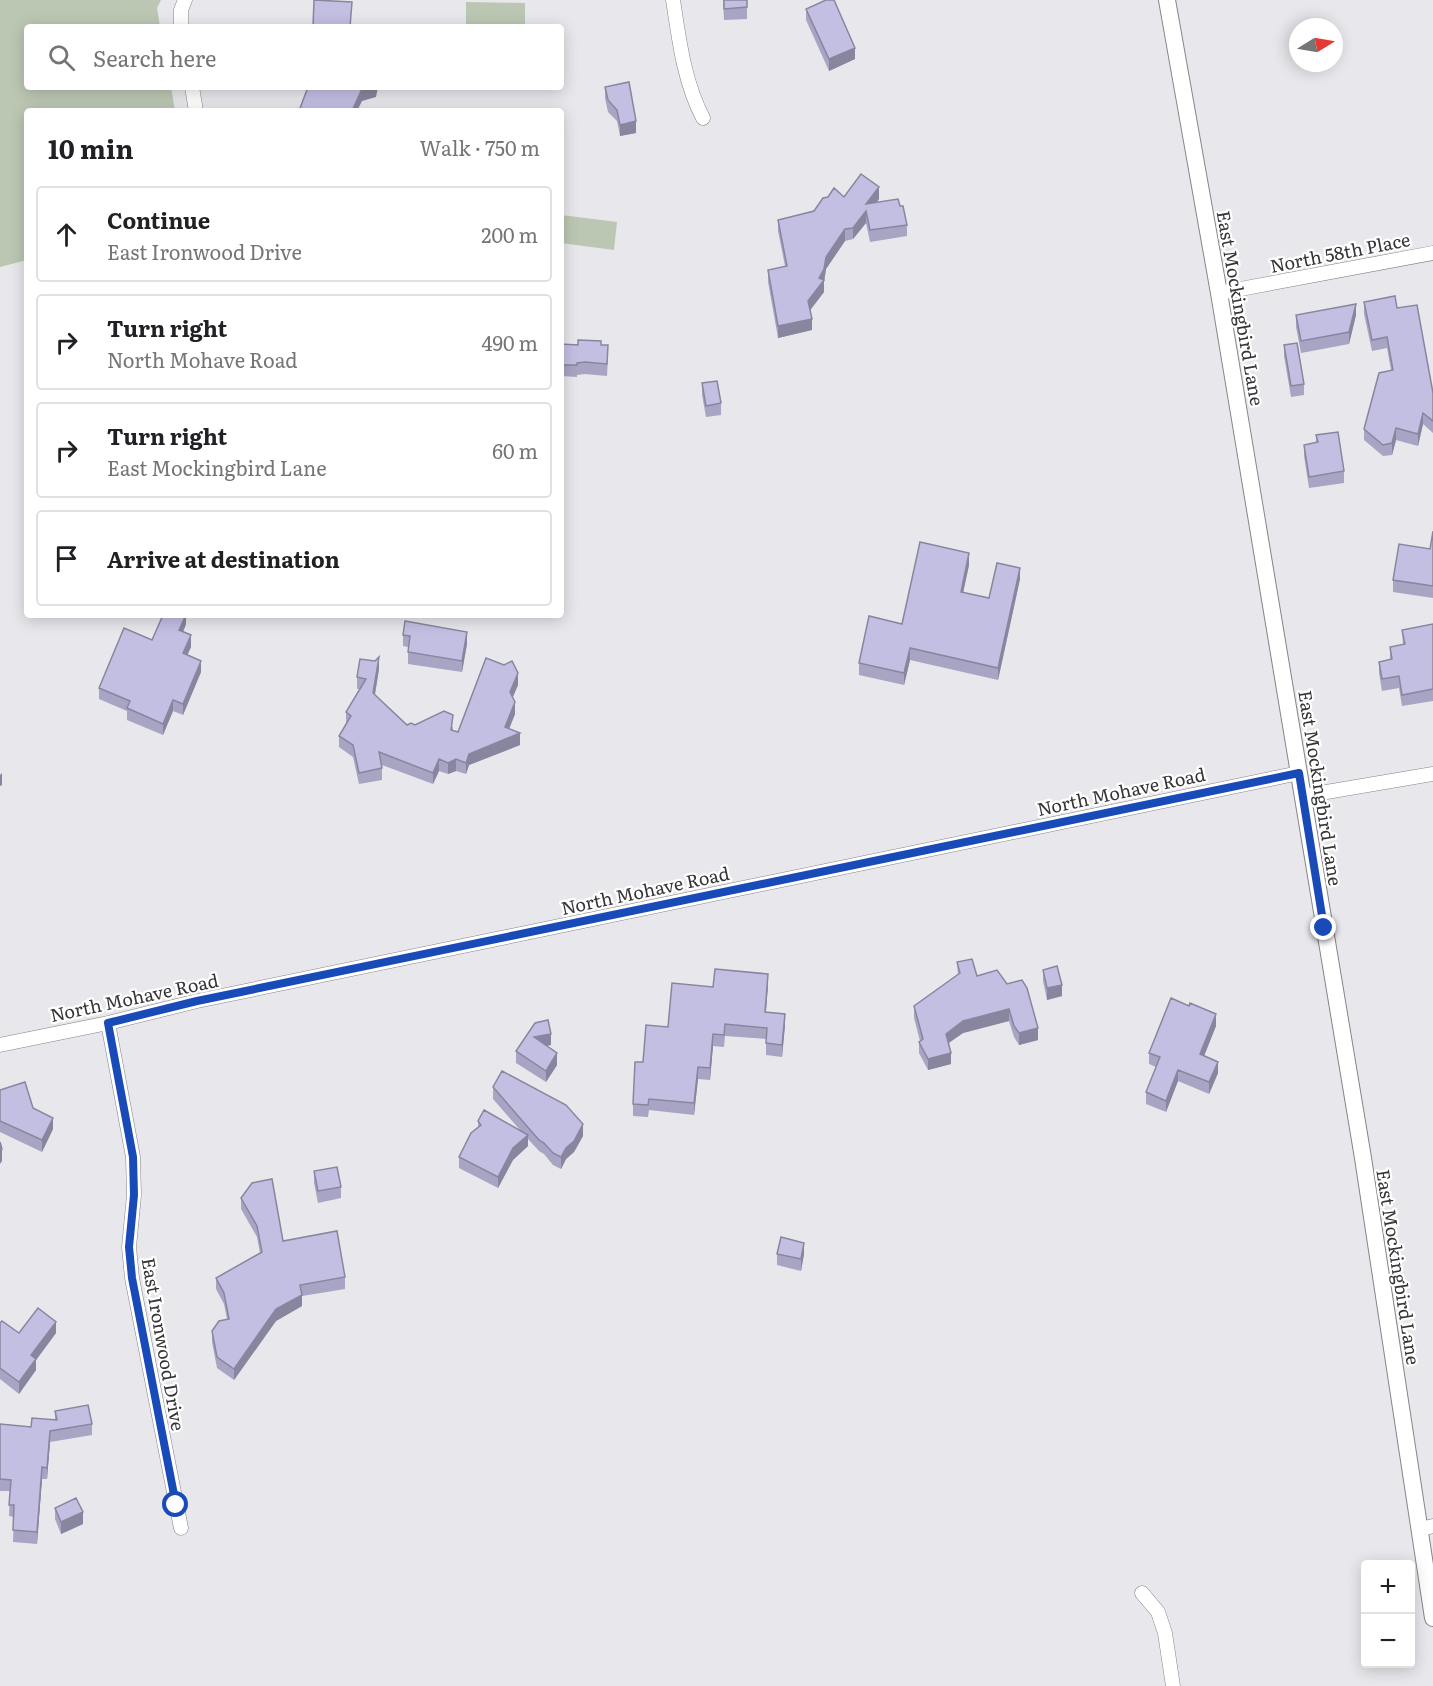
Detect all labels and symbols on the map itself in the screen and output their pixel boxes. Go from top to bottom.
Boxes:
north arrow [1289,18,1343,72]
street label: East Mockingbird Lane [1211,208,1271,408]
street label: North 58th Place [1268,225,1412,279]
street label: East Mockingbird Lane [1292,688,1350,888]
street label: North Mohave Road [1034,760,1208,822]
street label: North Mohave Road [558,859,732,921]
route end [1310,914,1336,940]
street label: North Mohave Road [47,966,221,1028]
street label: East Mockingbird Lane [1370,1167,1428,1367]
street label: East Ironwood Drive [135,1255,193,1433]
route start [162,1491,188,1517]

